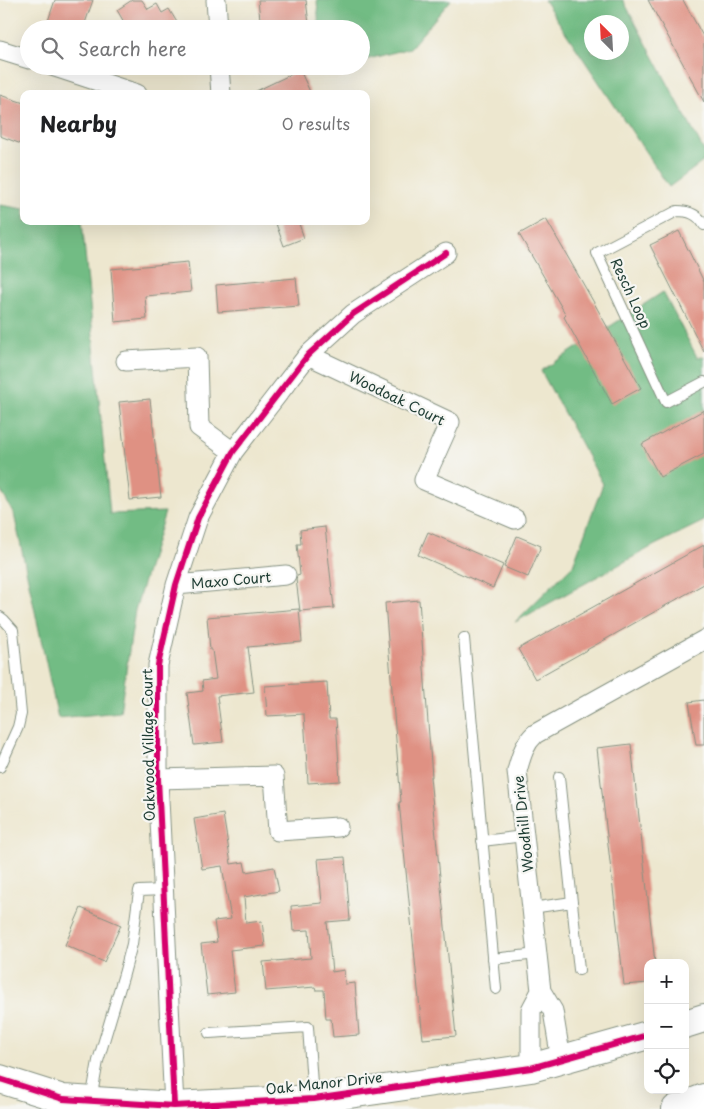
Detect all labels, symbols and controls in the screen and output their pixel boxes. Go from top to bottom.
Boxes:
north arrow [584,15,629,60]
search box [20,20,370,75]
icon: search [38,34,66,62]
text: Search here [78,34,187,62]
text: Nearby [40,107,117,139]
text: 0 results [282,111,350,135]
street label: Resch Loop [606,254,656,332]
street label: Woodoak Court [345,366,449,431]
street label: Maxo Court [190,566,272,594]
street label: Oakwood Village Court [136,668,160,822]
street label: Woodhill Drive [507,775,539,873]
map controls [644,959,689,1094]
button: + [644,959,689,1004]
button: − [644,1004,689,1049]
button: locate [644,1049,689,1094]
street label: Oak Manor Drive [265,1066,383,1100]

